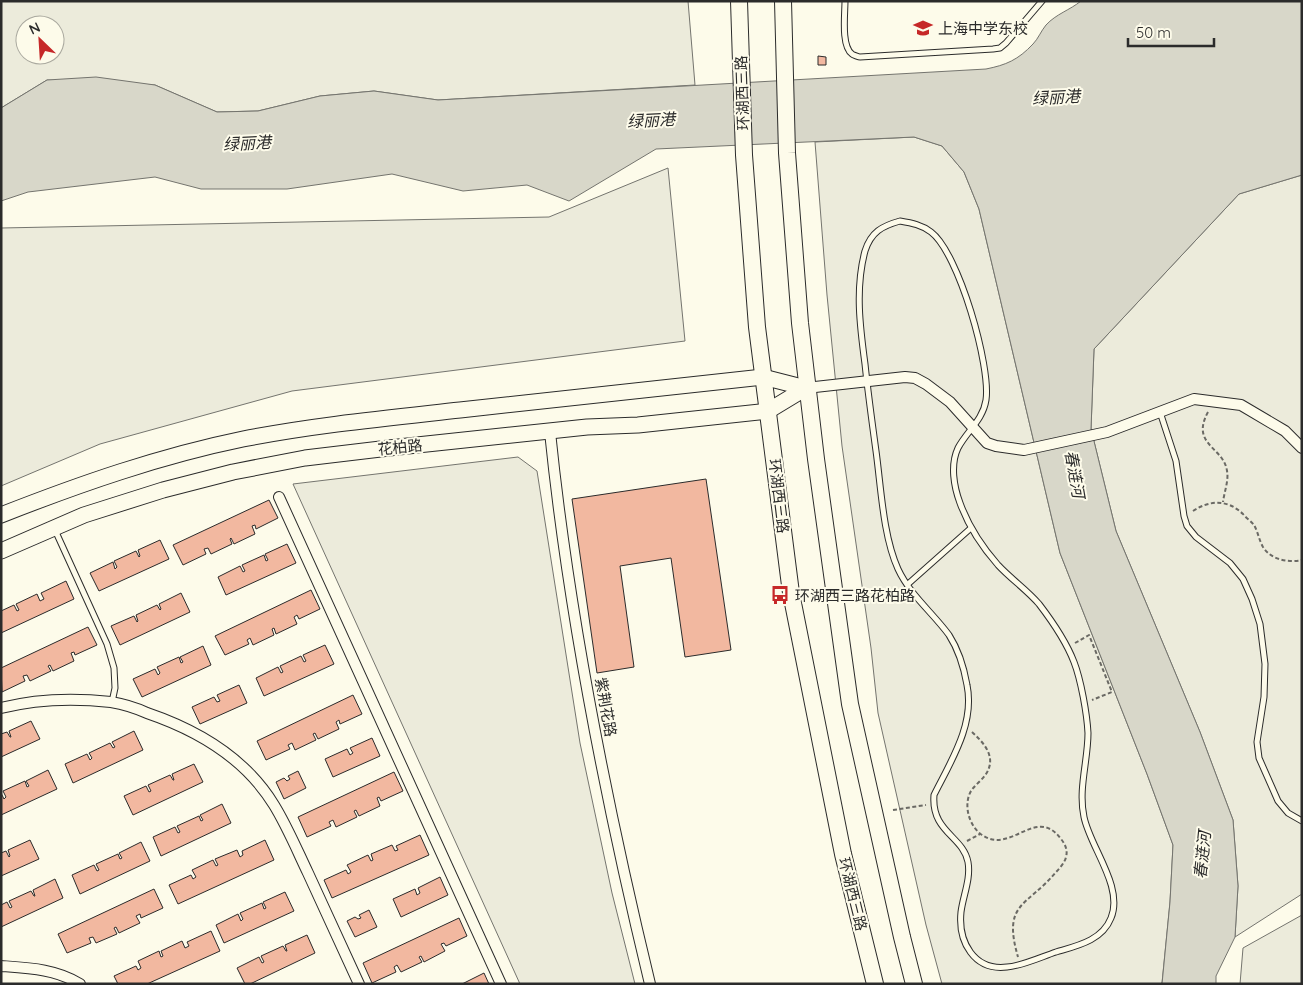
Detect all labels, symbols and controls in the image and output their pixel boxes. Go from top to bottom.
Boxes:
north arrow [15,15,65,65]
scale bar [1128,15,1214,47]
school or university icon: 上海中学东校 [912,17,934,39]
text: N [26,18,43,39]
place label: 上海中学东校 [938,19,1028,38]
text: 50 m [1136,23,1171,42]
street label: 环湖西三路 [731,55,753,131]
water label: 绿丽港 [1032,86,1082,108]
water label: 绿丽港 [627,109,677,131]
water label: 绿丽港 [223,132,273,154]
street label: 花柏路 [377,435,423,459]
water label: 春涟河 [1061,449,1090,502]
street label: 环湖西三路 [765,458,793,534]
bus stop icon: 环湖西三路花柏路 [769,584,791,606]
place label: 环湖西三路花柏路 [795,586,915,605]
street label: 紫荆花路 [591,676,621,738]
water label: 春涟河 [1190,827,1215,880]
street label: 环湖西三路 [835,855,871,933]

